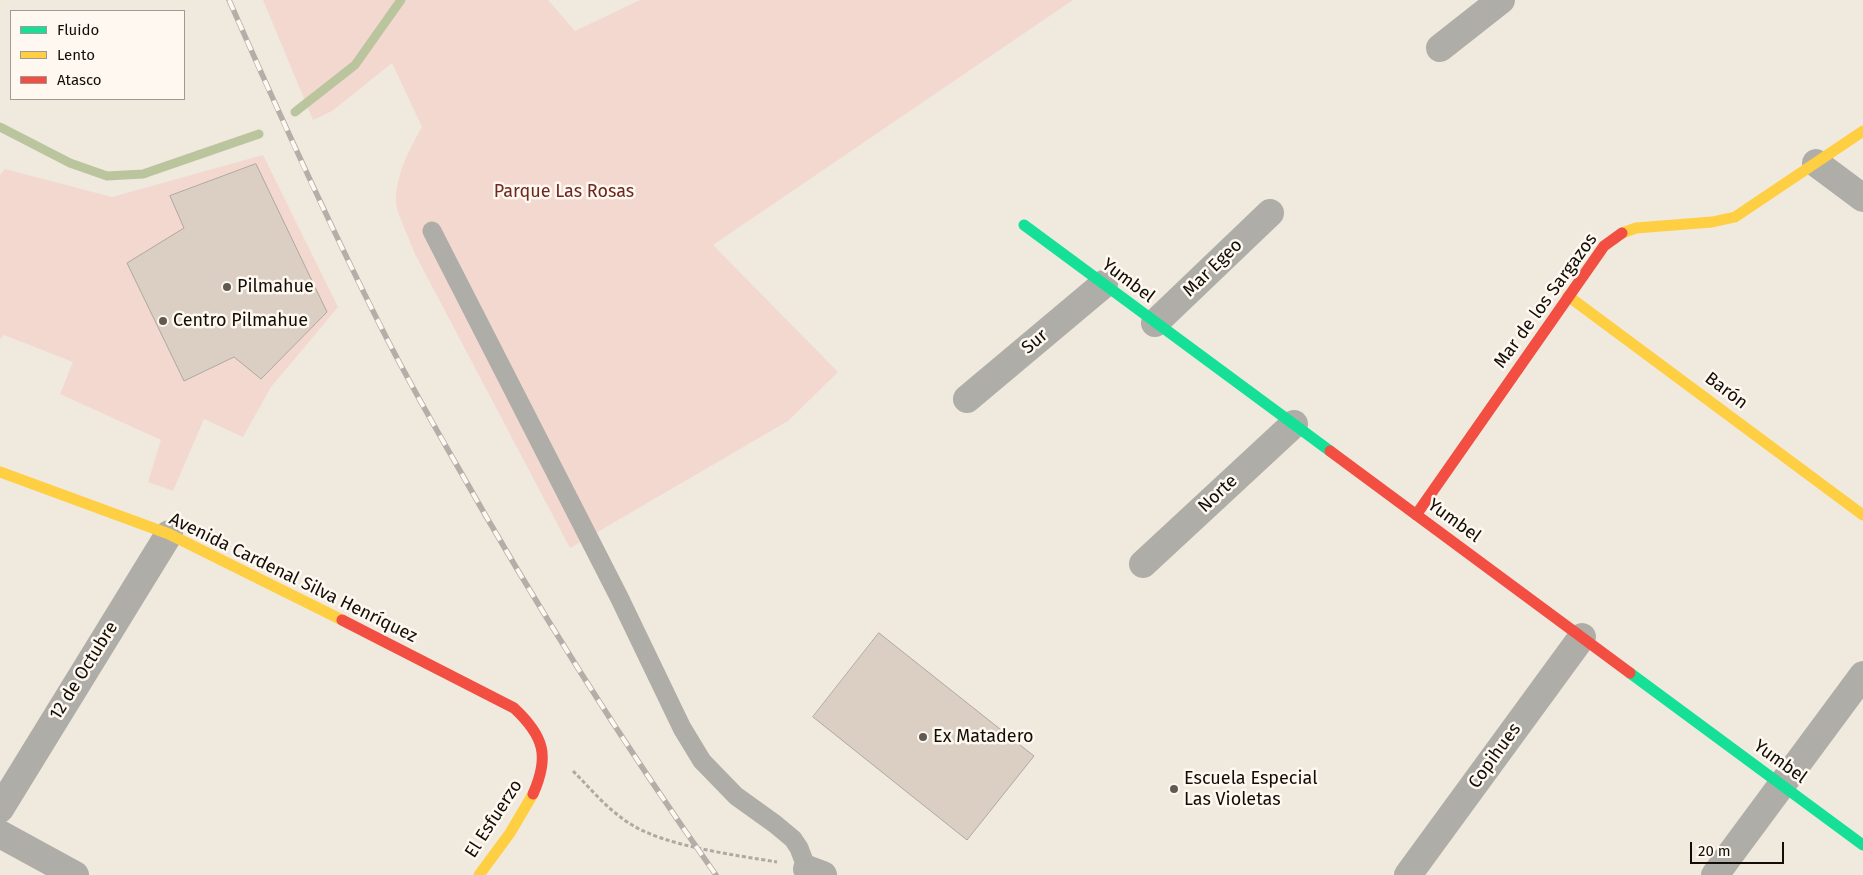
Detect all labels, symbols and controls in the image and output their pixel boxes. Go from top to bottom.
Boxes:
legend [10,10,185,100]
text: Fluido [57,21,99,39]
text: Lento [57,46,95,64]
text: Atasco [57,71,102,89]
park label: Parque Las Rosas [494,181,634,203]
street label: Mar de los Sargazos [1490,229,1602,373]
street label: Mar Egeo [1179,234,1247,302]
street label: Yumbel [1097,254,1159,308]
place label: Pilmahue [237,276,314,298]
marker: Pilmahue [221,281,233,293]
place label: Centro Pilmahue [173,310,308,332]
marker: Centro Pilmahue [157,315,169,327]
street label: Sur [1018,325,1052,359]
street label: Barón [1700,368,1752,414]
street label: Norte [1194,470,1242,518]
street label: Yumbel [1423,494,1485,548]
street label: Avenida Cardenal Silva Henríquez [165,508,421,648]
street label: 12 de Octubre [45,618,123,724]
street label: Copihues [1464,719,1526,793]
place label: Ex Matadero [933,726,1034,748]
marker: Ex Matadero [917,731,929,743]
street label: Yumbel [1749,735,1811,789]
place label: Escuela Especial Las Violetas [1184,768,1317,811]
street label: El Esfuerzo [461,776,527,862]
marker: Escuela Especial Las Violetas [1168,783,1180,795]
scale bar [1693,832,1787,864]
text: 20 m [1698,842,1731,860]

